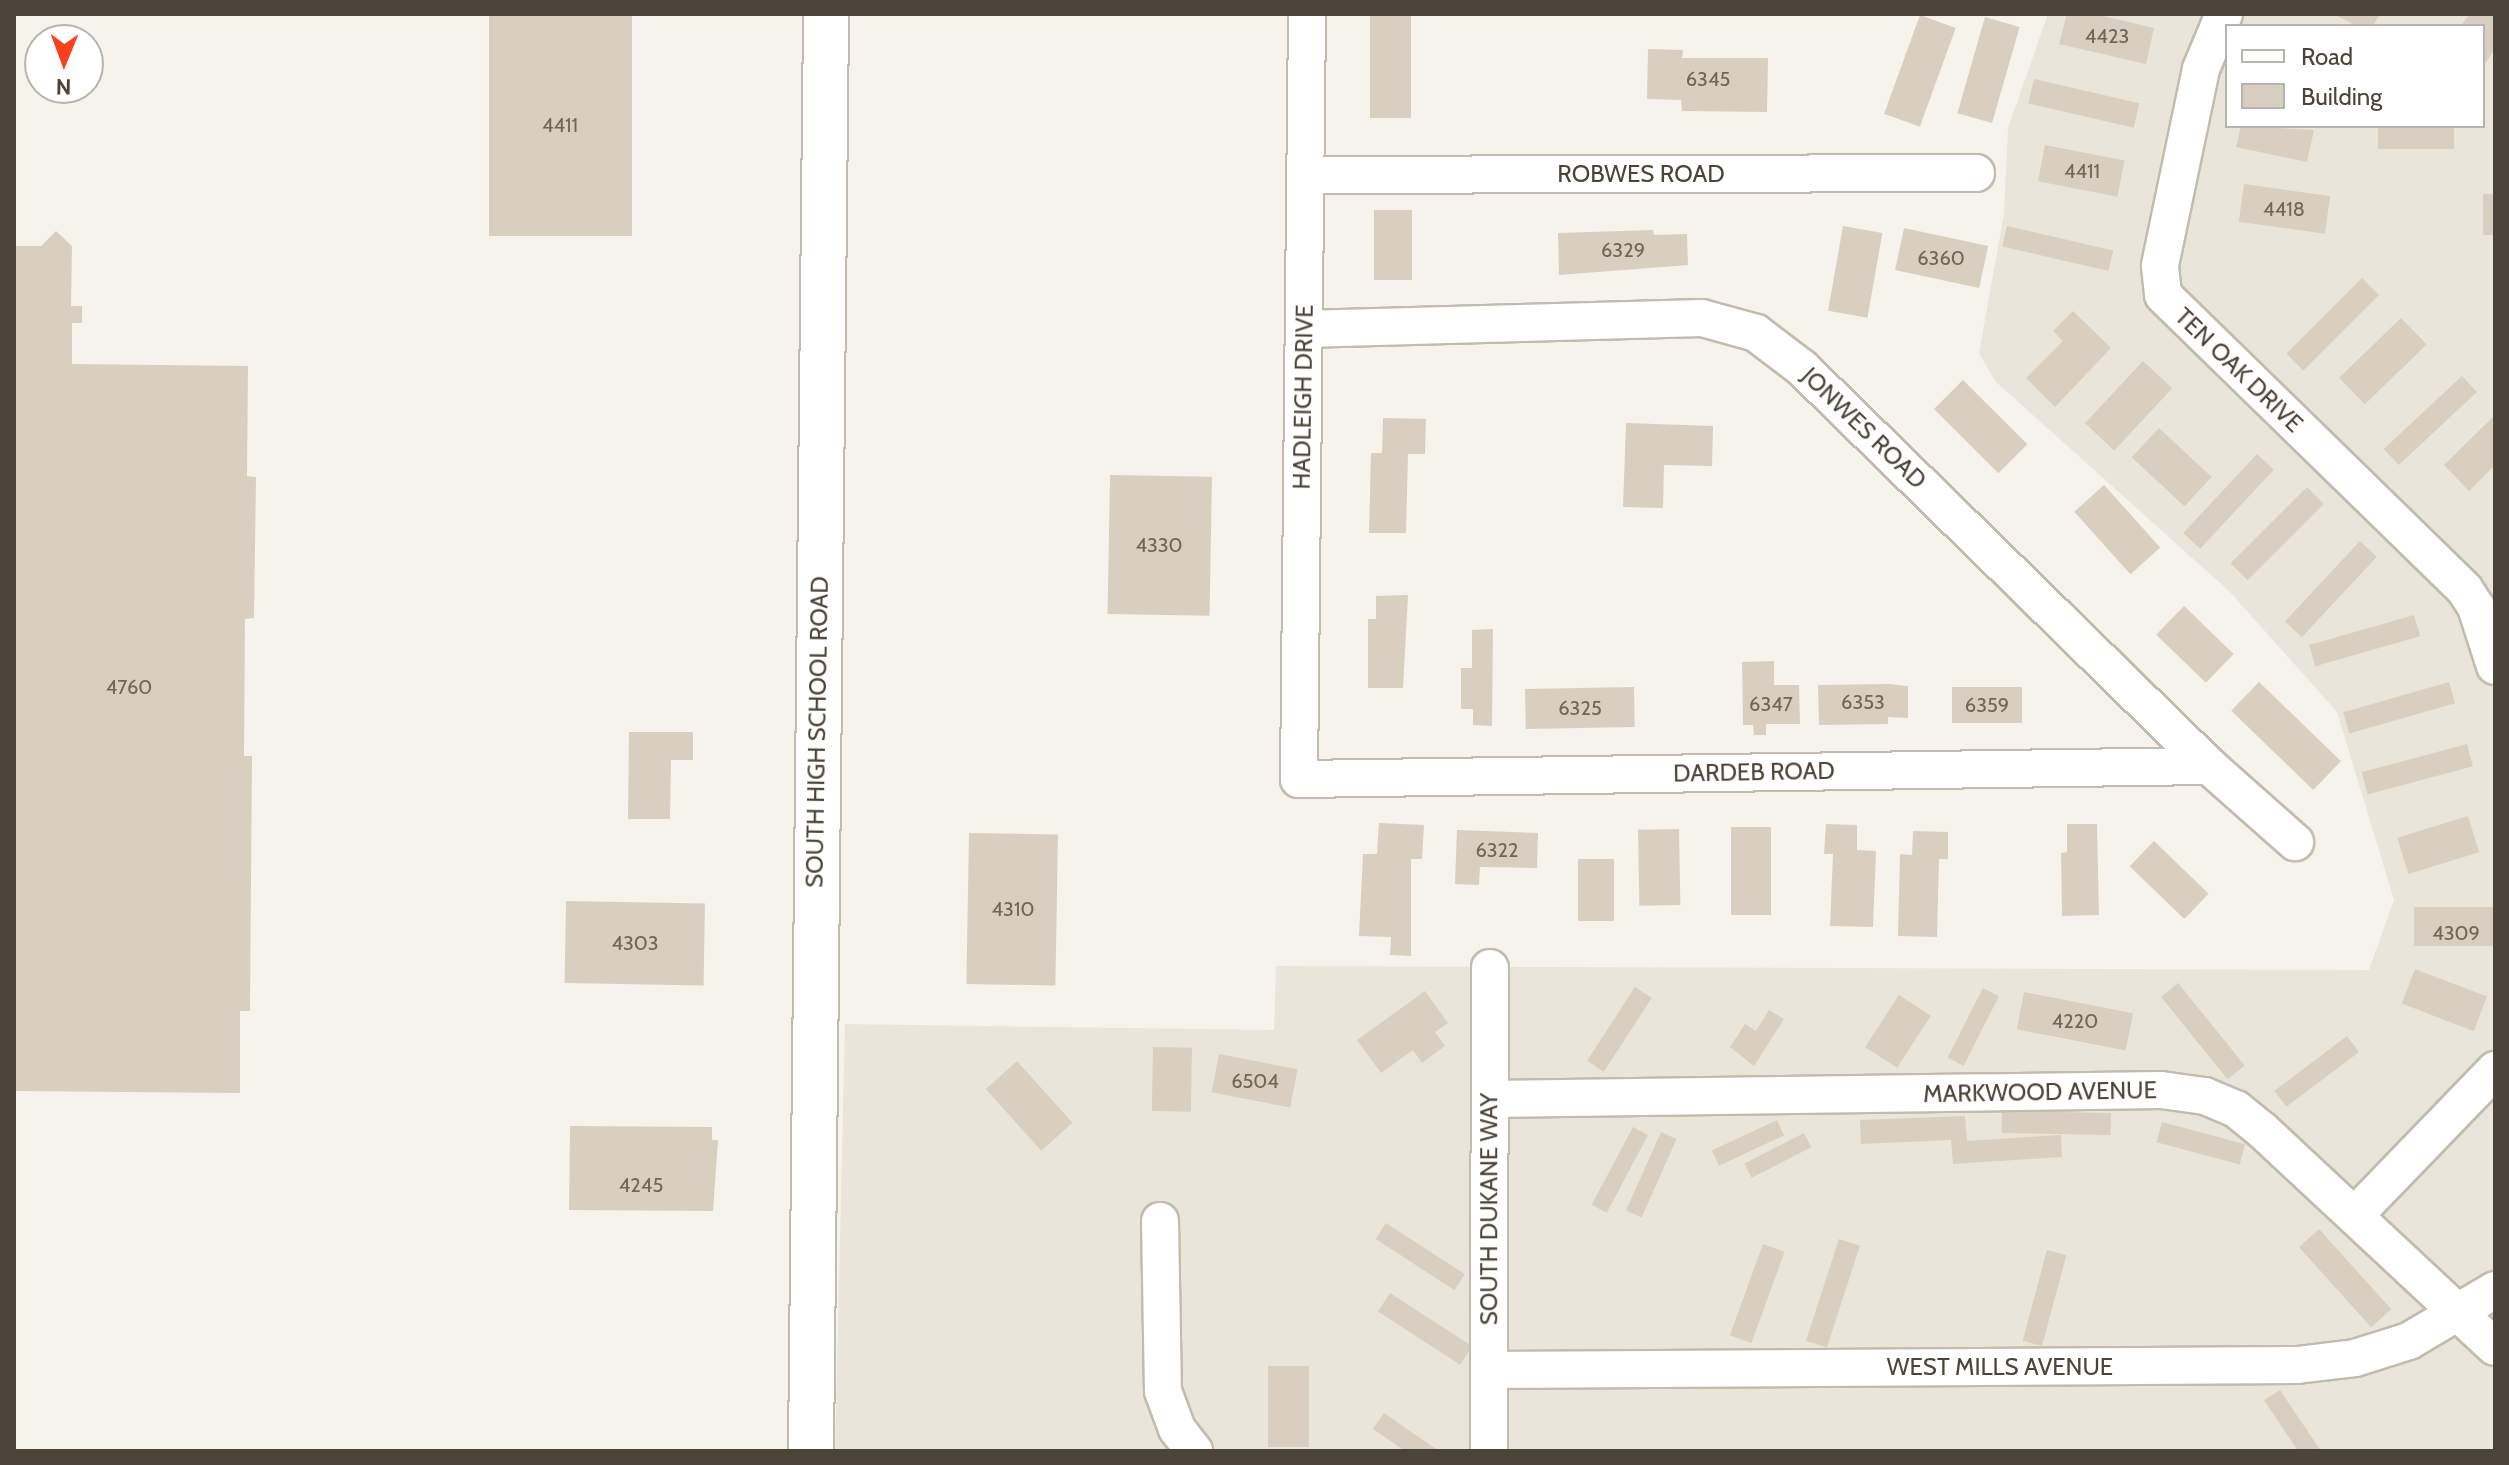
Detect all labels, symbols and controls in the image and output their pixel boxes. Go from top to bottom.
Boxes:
north arrow [24,24,104,104]
house number: 4423 [2085,24,2129,48]
legend [2225,24,2485,128]
text: Road [2301,42,2353,71]
house number: 6345 [1686,67,1730,91]
text: N [56,73,72,100]
text: Building [2301,82,2382,111]
house number: 4411 [542,113,578,137]
house number: 4411 [2064,159,2100,183]
street label: ROBWES ROAD [1557,160,1725,188]
house number: 4418 [2263,197,2305,221]
house number: 6329 [1601,238,1645,262]
house number: 6360 [1917,246,1965,270]
street label: TEN OAK DRIVE [2169,302,2309,438]
street label: HADLEIGH DRIVE [1287,304,1319,490]
street label: JONWES ROAD [1796,361,1932,495]
house number: 4330 [1135,533,1183,557]
street label: SOUTH HIGH SCHOOL ROAD [800,576,834,888]
house number: 4760 [106,675,152,699]
house number: 6353 [1841,690,1885,714]
house number: 6347 [1749,692,1793,716]
house number: 6359 [1965,693,2009,717]
house number: 6325 [1558,696,1602,720]
street label: DARDEB ROAD [1673,756,1835,788]
house number: 6322 [1475,838,1519,862]
house number: 4310 [992,897,1034,921]
house number: 4309 [2432,921,2480,945]
house number: 4303 [611,931,659,955]
house number: 4220 [2052,1009,2098,1033]
house number: 6504 [1231,1069,1279,1093]
street label: MARKWOOD AVENUE [1923,1076,2157,1108]
street label: SOUTH DUKANE WAY [1475,1093,1503,1325]
house number: 4245 [619,1173,663,1197]
street label: WEST MILLS AVENUE [1887,1353,2113,1381]

